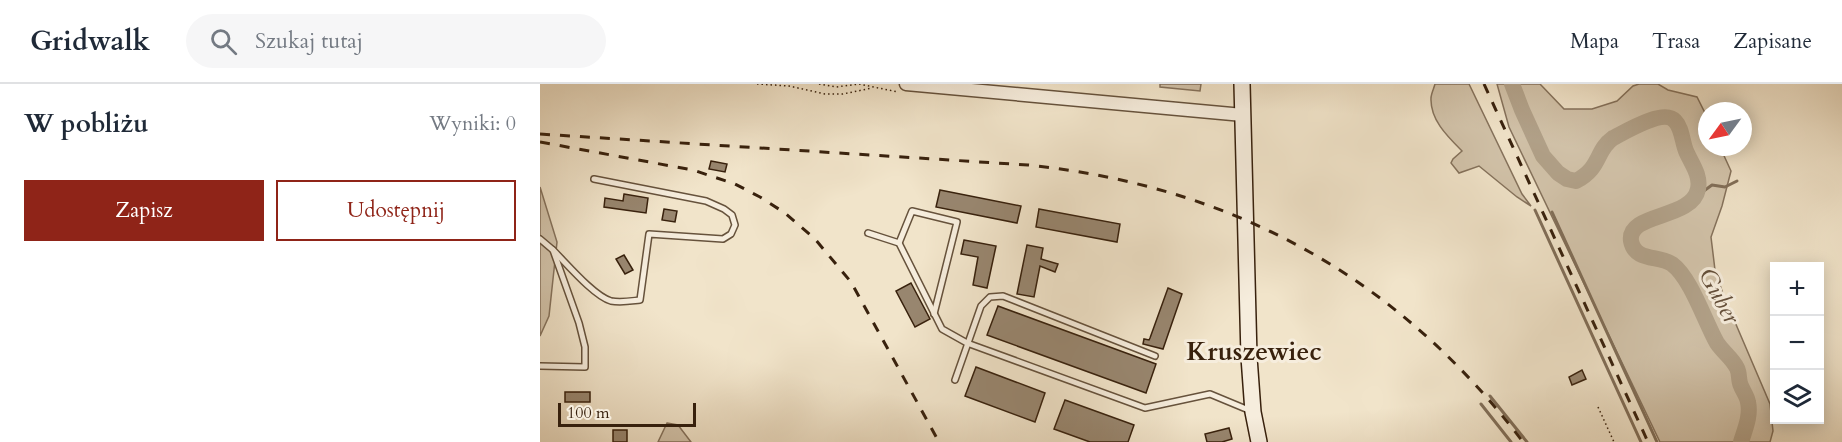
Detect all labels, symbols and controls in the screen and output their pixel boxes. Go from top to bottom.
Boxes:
search box [186,14,606,68]
text: Gridwalk [30,22,150,60]
icon: search [207,25,240,58]
text: Szukaj tutaj [255,26,363,56]
text: Mapa [1570,27,1619,56]
text: Trasa [1652,27,1700,56]
text: Zapisane [1733,27,1812,56]
north arrow [1698,102,1752,156]
text: W pobliżu [24,106,149,141]
text: Wyniki: 0 [429,110,516,137]
button: Zapisz [24,180,264,241]
button: Udostępnij [276,180,516,241]
water label: Guber [1690,262,1748,331]
map controls [1770,262,1824,424]
button: + [1770,262,1824,316]
button: − [1770,316,1824,370]
district label: Kruszewiec [1186,334,1322,369]
button: layers [1770,370,1824,424]
scale bar [558,400,696,428]
text: 100 m [567,402,609,424]

